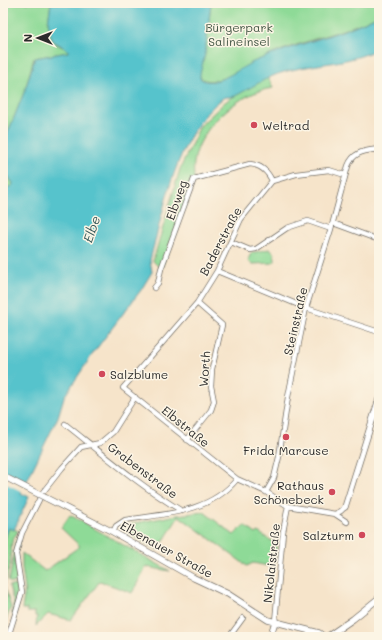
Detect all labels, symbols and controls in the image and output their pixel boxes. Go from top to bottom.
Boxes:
north arrow [18,18,58,58]
park label: Bürgerpark Salineinsel [205,19,273,49]
text: N [20,34,35,42]
place label: Weltrad [262,117,310,133]
marker: Weltrad [249,120,259,130]
street label: Elbweg [161,178,191,222]
street label: Baderstraße [195,204,245,278]
water label: Elbe [79,213,103,245]
street label: Steinstraße [279,285,311,357]
street label: Worth [195,350,213,387]
place label: Salzblume [110,366,168,382]
marker: Salzblume [97,369,107,379]
street label: Elbstraße [159,402,213,450]
marker: Frida Marcuse [281,432,291,442]
street label: Grabenstraße [105,438,181,502]
place label: Frida Marcuse [243,442,329,458]
place label: Rathaus Schönebeck [254,477,324,507]
marker: Rathaus Schönebeck [327,487,337,497]
street label: Elbenauer Straße [118,517,216,581]
street label: Nikolaistraße [259,522,283,604]
place label: Salzturm [303,527,354,543]
marker: Salzturm [357,530,367,540]

